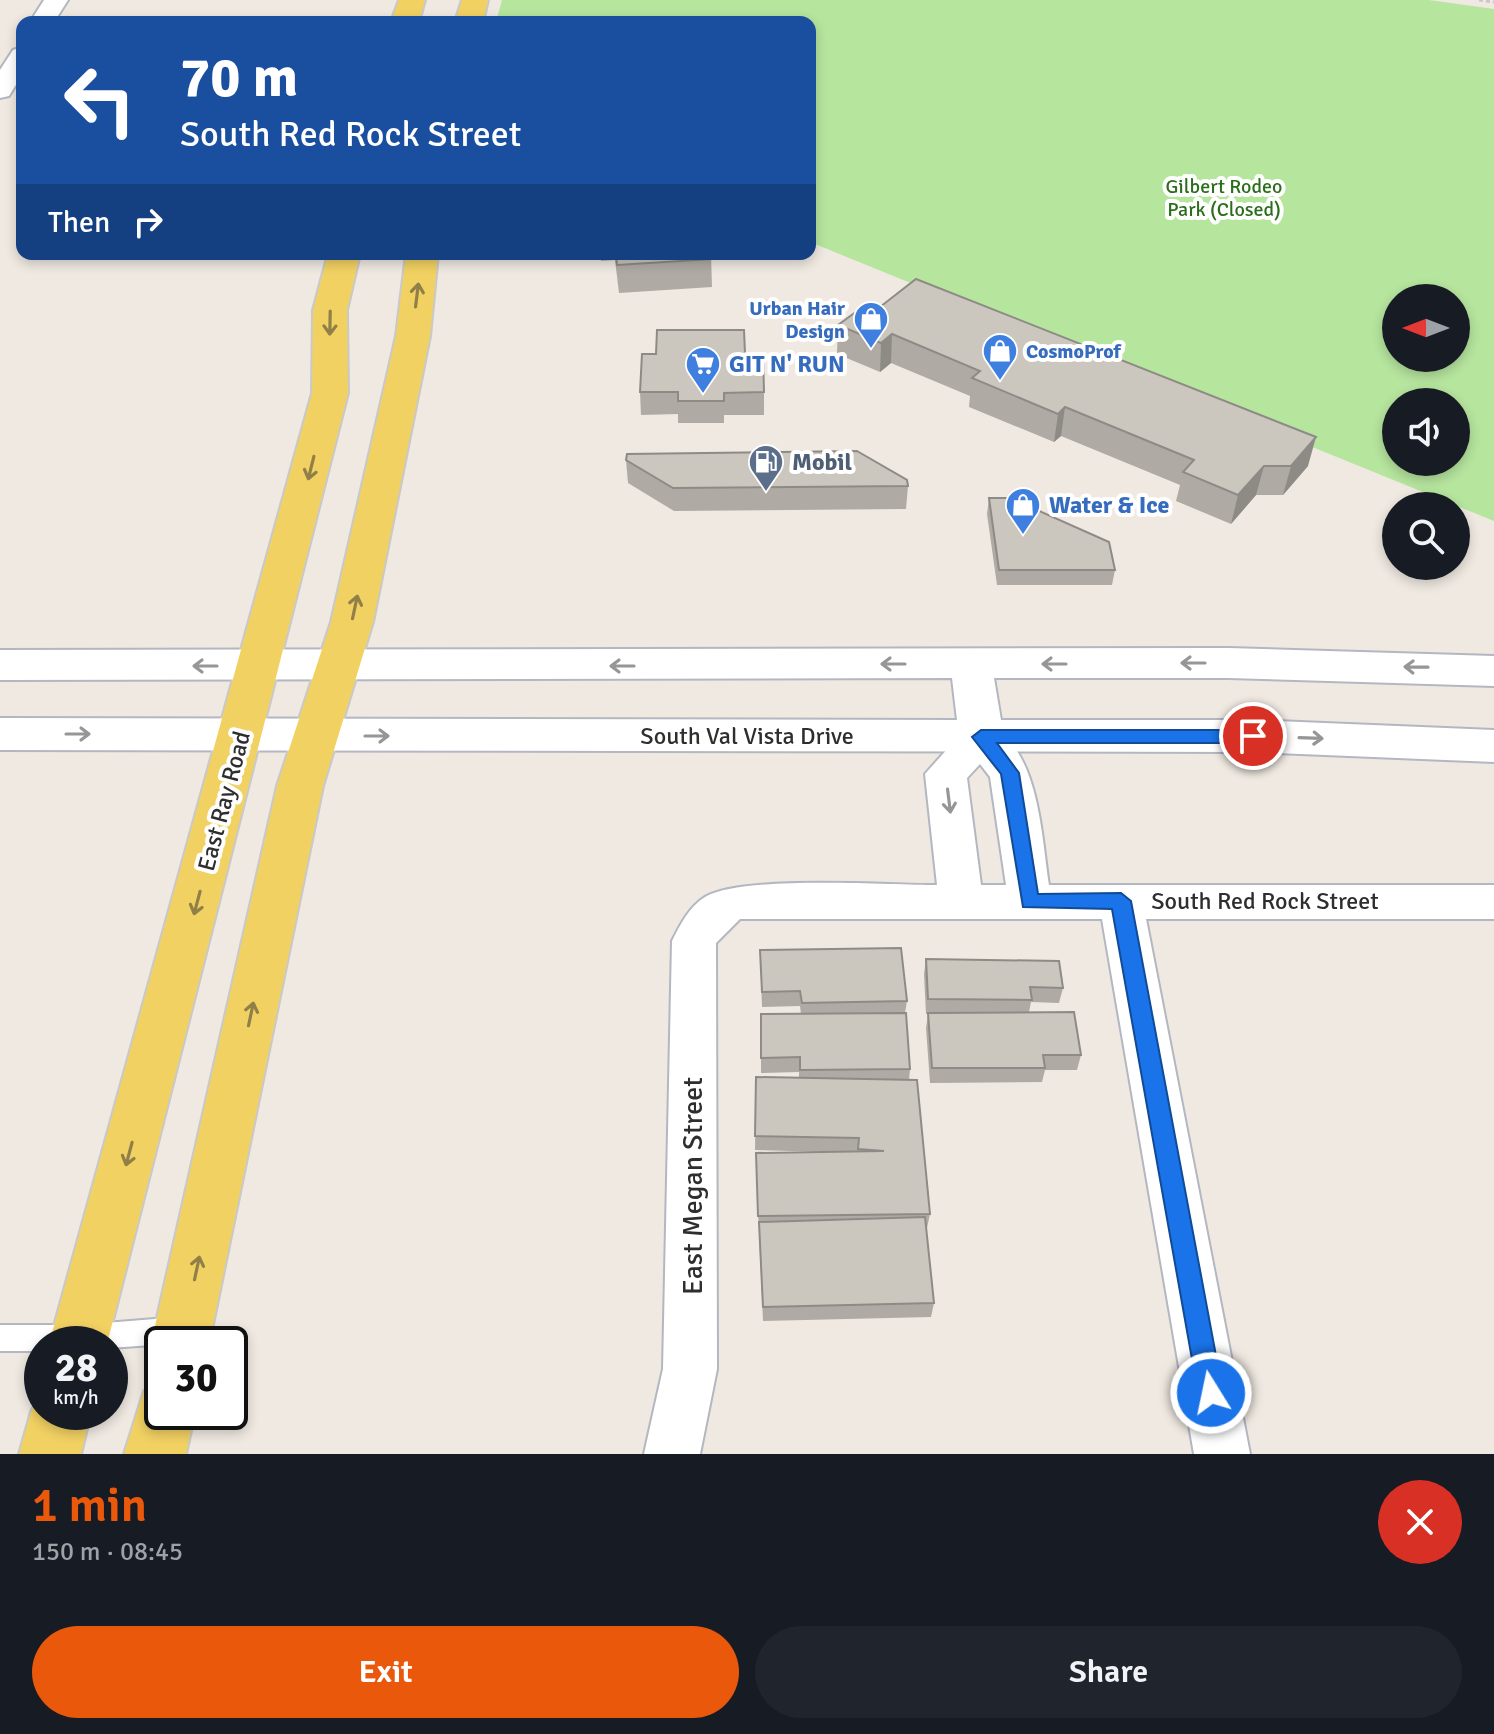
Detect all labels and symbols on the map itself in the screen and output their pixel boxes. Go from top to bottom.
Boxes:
park label: Gilbert Rodeo Park (Closed) [1165,174,1283,222]
one-way arrow [410,282,425,309]
north arrow [1382,284,1470,372]
place label: Urban Hair Design [749,296,845,344]
shop icon: Urban Hair Design [852,300,890,350]
one-way arrow [322,309,338,336]
shop icon: CosmoProf [981,332,1019,382]
place label: CosmoProf [1026,339,1123,364]
supermarket icon: GIT N' RUN [684,345,722,395]
place label: GIT N' RUN [729,349,845,379]
fuel station icon: Mobil [747,443,785,493]
place label: Mobil [792,447,853,477]
one-way arrow [302,455,317,481]
shop icon: Water & Ice [1004,486,1042,536]
place label: Water & Ice [1049,490,1169,520]
one-way arrow [348,594,363,620]
one-way arrow [1180,655,1207,671]
one-way arrow [880,656,907,672]
one-way arrow [1041,656,1068,672]
one-way arrow [192,658,219,673]
one-way arrow [609,658,636,674]
one-way arrow [1403,660,1430,675]
pin [1219,702,1287,770]
street label: South Val Vista Drive [640,721,854,751]
one-way arrow [64,726,91,742]
street label: East Ray Road [191,728,257,874]
one-way arrow [363,728,390,743]
one-way arrow [1297,731,1324,746]
one-way arrow [942,787,957,813]
street label: South Red Rock Street [1151,886,1379,916]
one-way arrow [189,890,204,916]
one-way arrow [244,1001,259,1027]
street label: East Megan Street [676,1077,710,1295]
one-way arrow [121,1141,136,1167]
one-way arrow [190,1255,205,1281]
speed limit sign: 30 [144,1326,248,1430]
position arrow [1169,1351,1253,1435]

